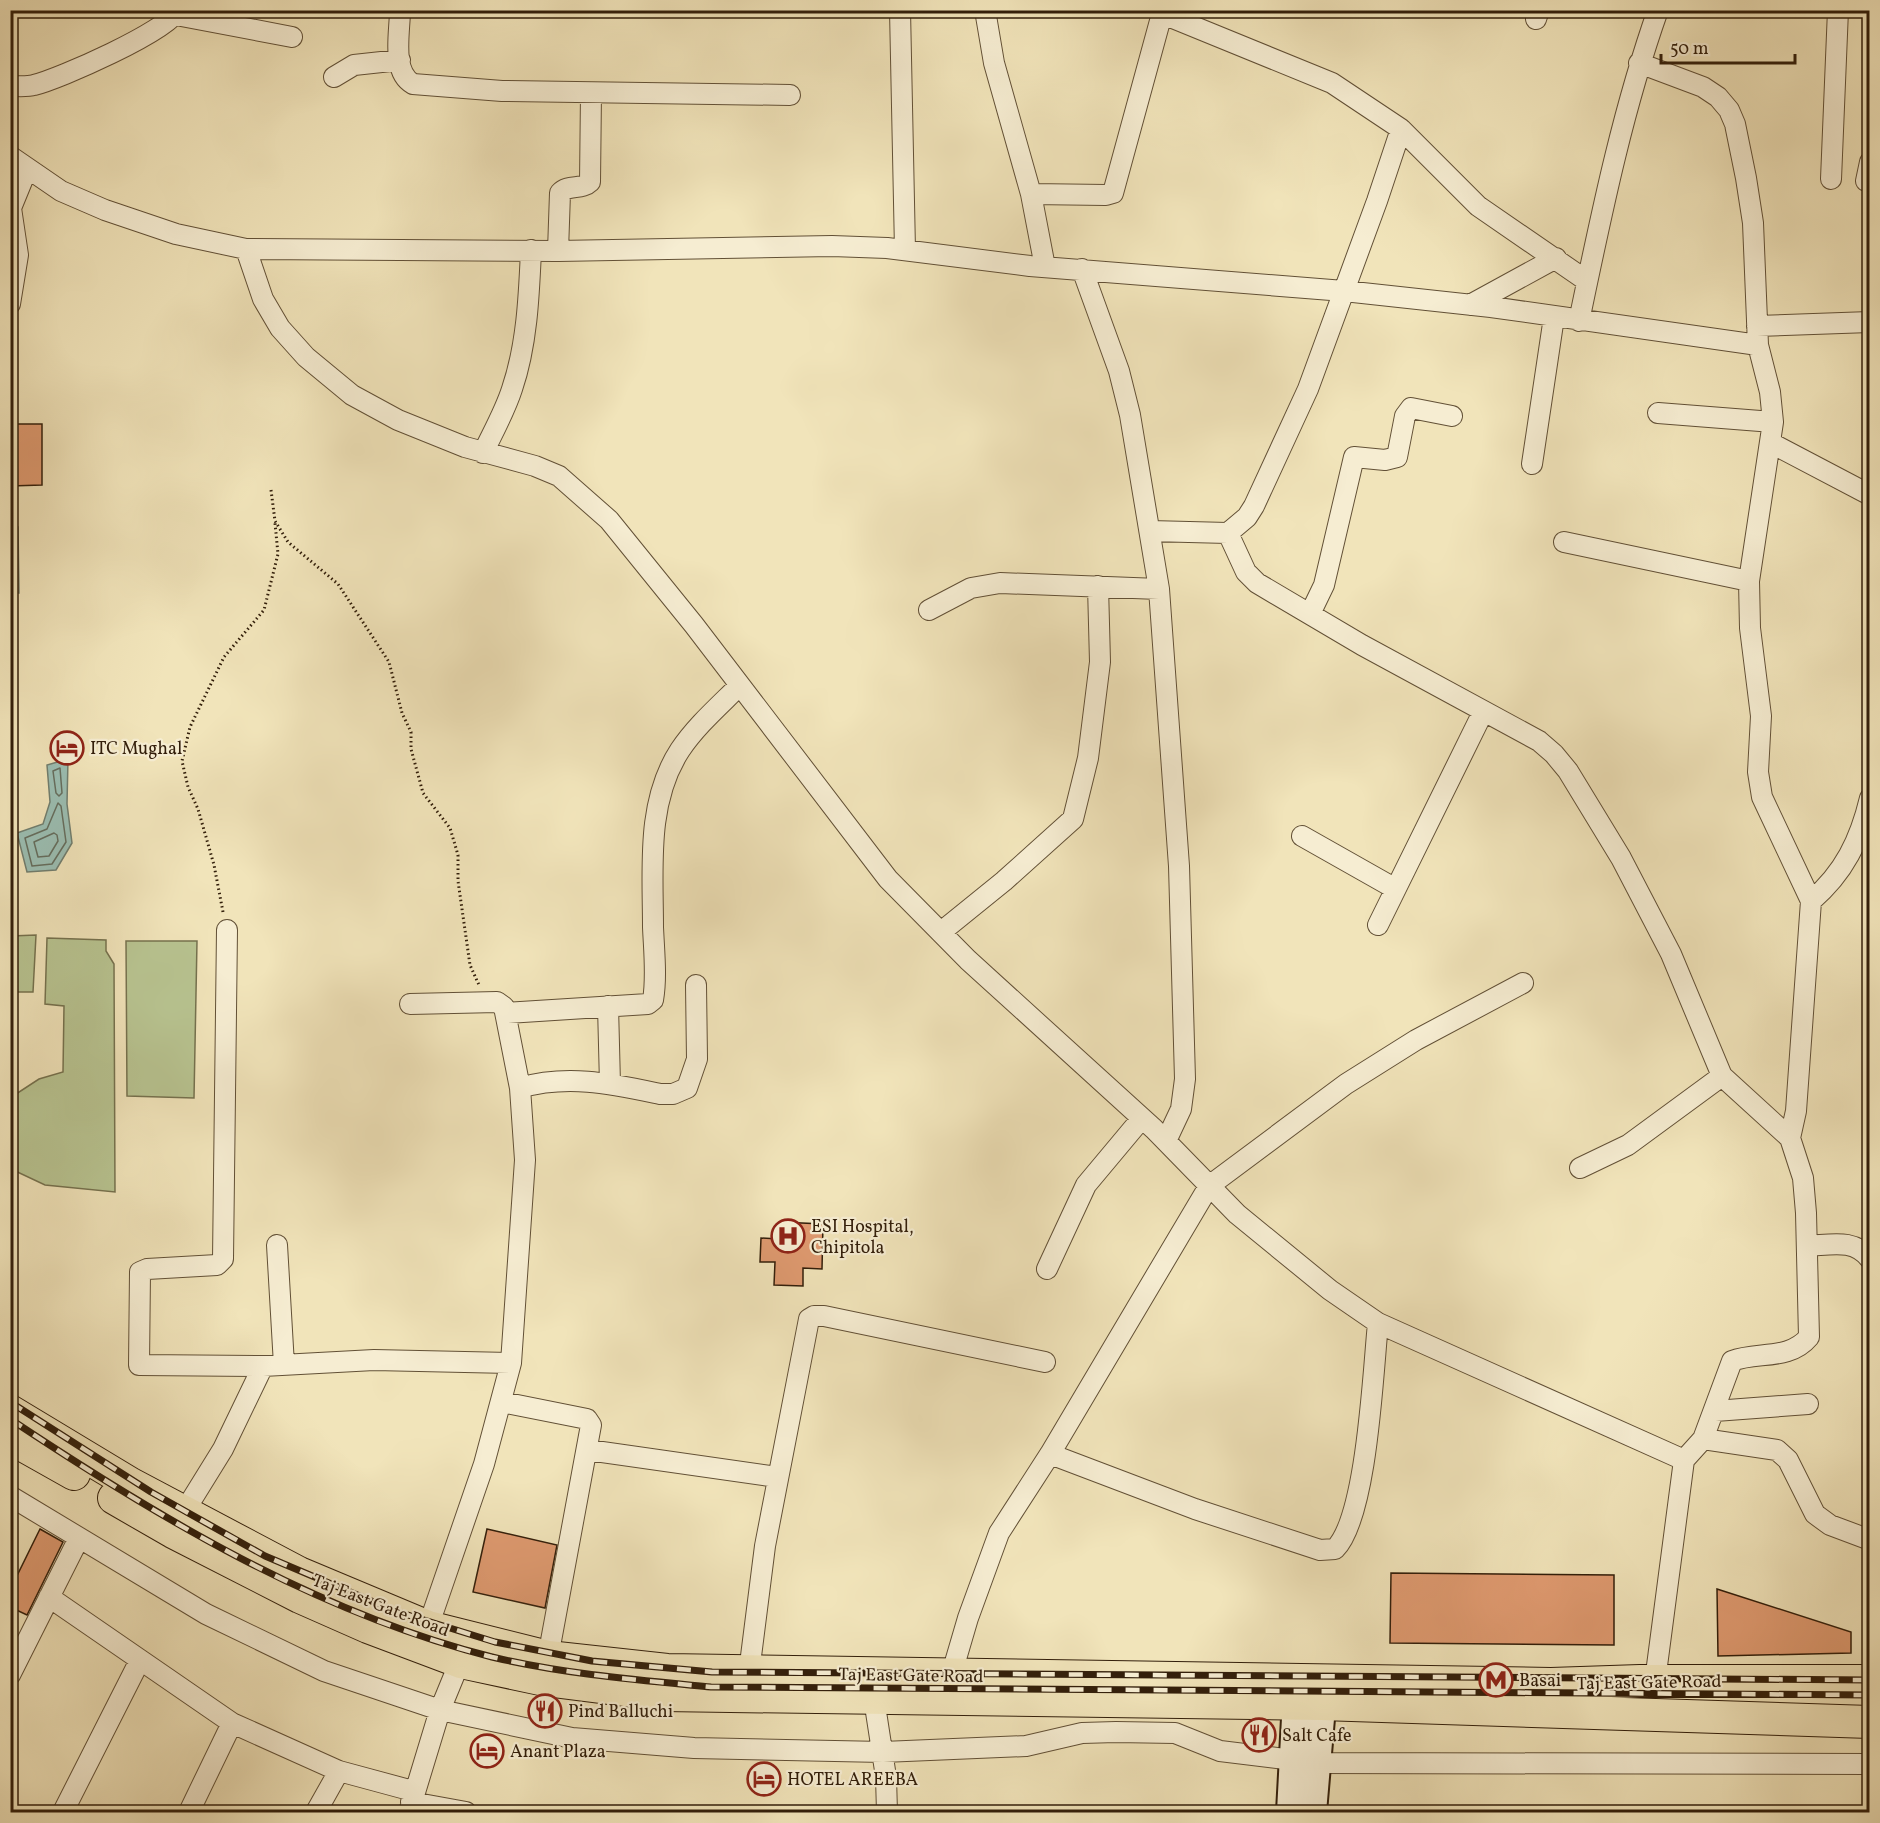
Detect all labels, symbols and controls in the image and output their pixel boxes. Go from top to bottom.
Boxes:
scale bar [1661,27,1794,65]
text: 50 m [1670,37,1709,62]
hotel icon: ITC Mughal [49,730,85,766]
place label: ITC Mughal [90,737,182,762]
place label: ESI Hospital, Chipitola [811,1215,914,1261]
hospital icon: ESI Hospital, Chipitola [770,1218,806,1254]
street label: Taj East Gate Road [308,1569,453,1644]
metro station icon: Basai [1478,1662,1514,1698]
street label: Taj East Gate Road [838,1663,984,1690]
place label: Basai [1519,1669,1561,1694]
street label: Taj East Gate Road [1576,1670,1722,1697]
restaurant icon: Pind Balluchi [527,1693,563,1729]
place label: Pind Balluchi [568,1700,673,1725]
restaurant icon: Salt Cafe [1241,1717,1277,1753]
place label: Salt Cafe [1282,1724,1352,1749]
hotel icon: Anant Plaza [469,1733,505,1769]
place label: Anant Plaza [510,1740,606,1765]
hotel icon: HOTEL AREEBA [746,1761,782,1797]
place label: HOTEL AREEBA [787,1768,918,1793]

